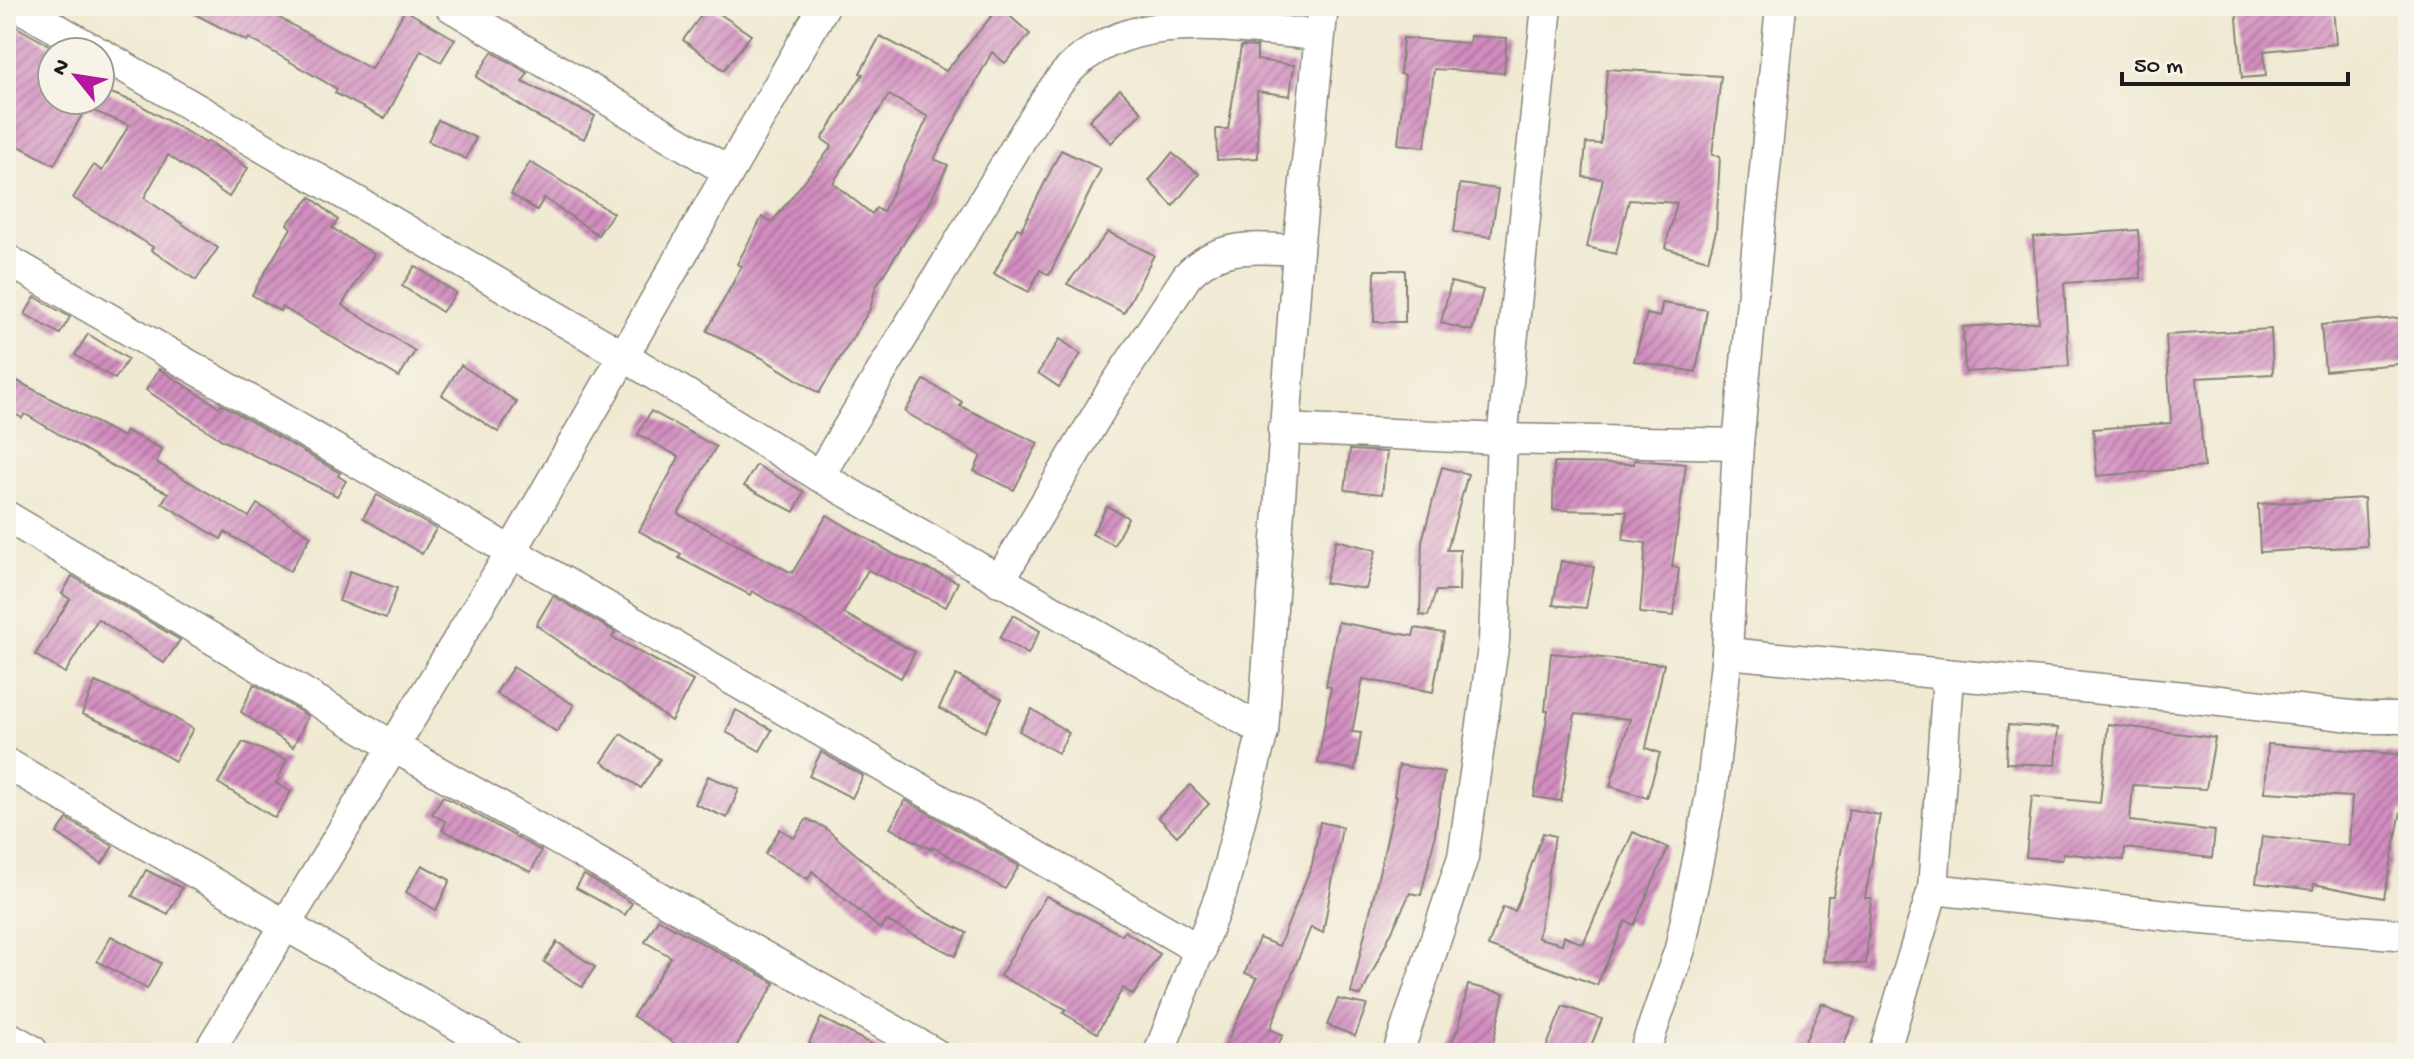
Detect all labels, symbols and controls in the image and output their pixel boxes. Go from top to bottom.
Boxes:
north arrow [36,36,116,116]
scale bar [2122,36,2348,86]
text: 50 m [2134,53,2183,82]
text: N [47,55,77,81]

